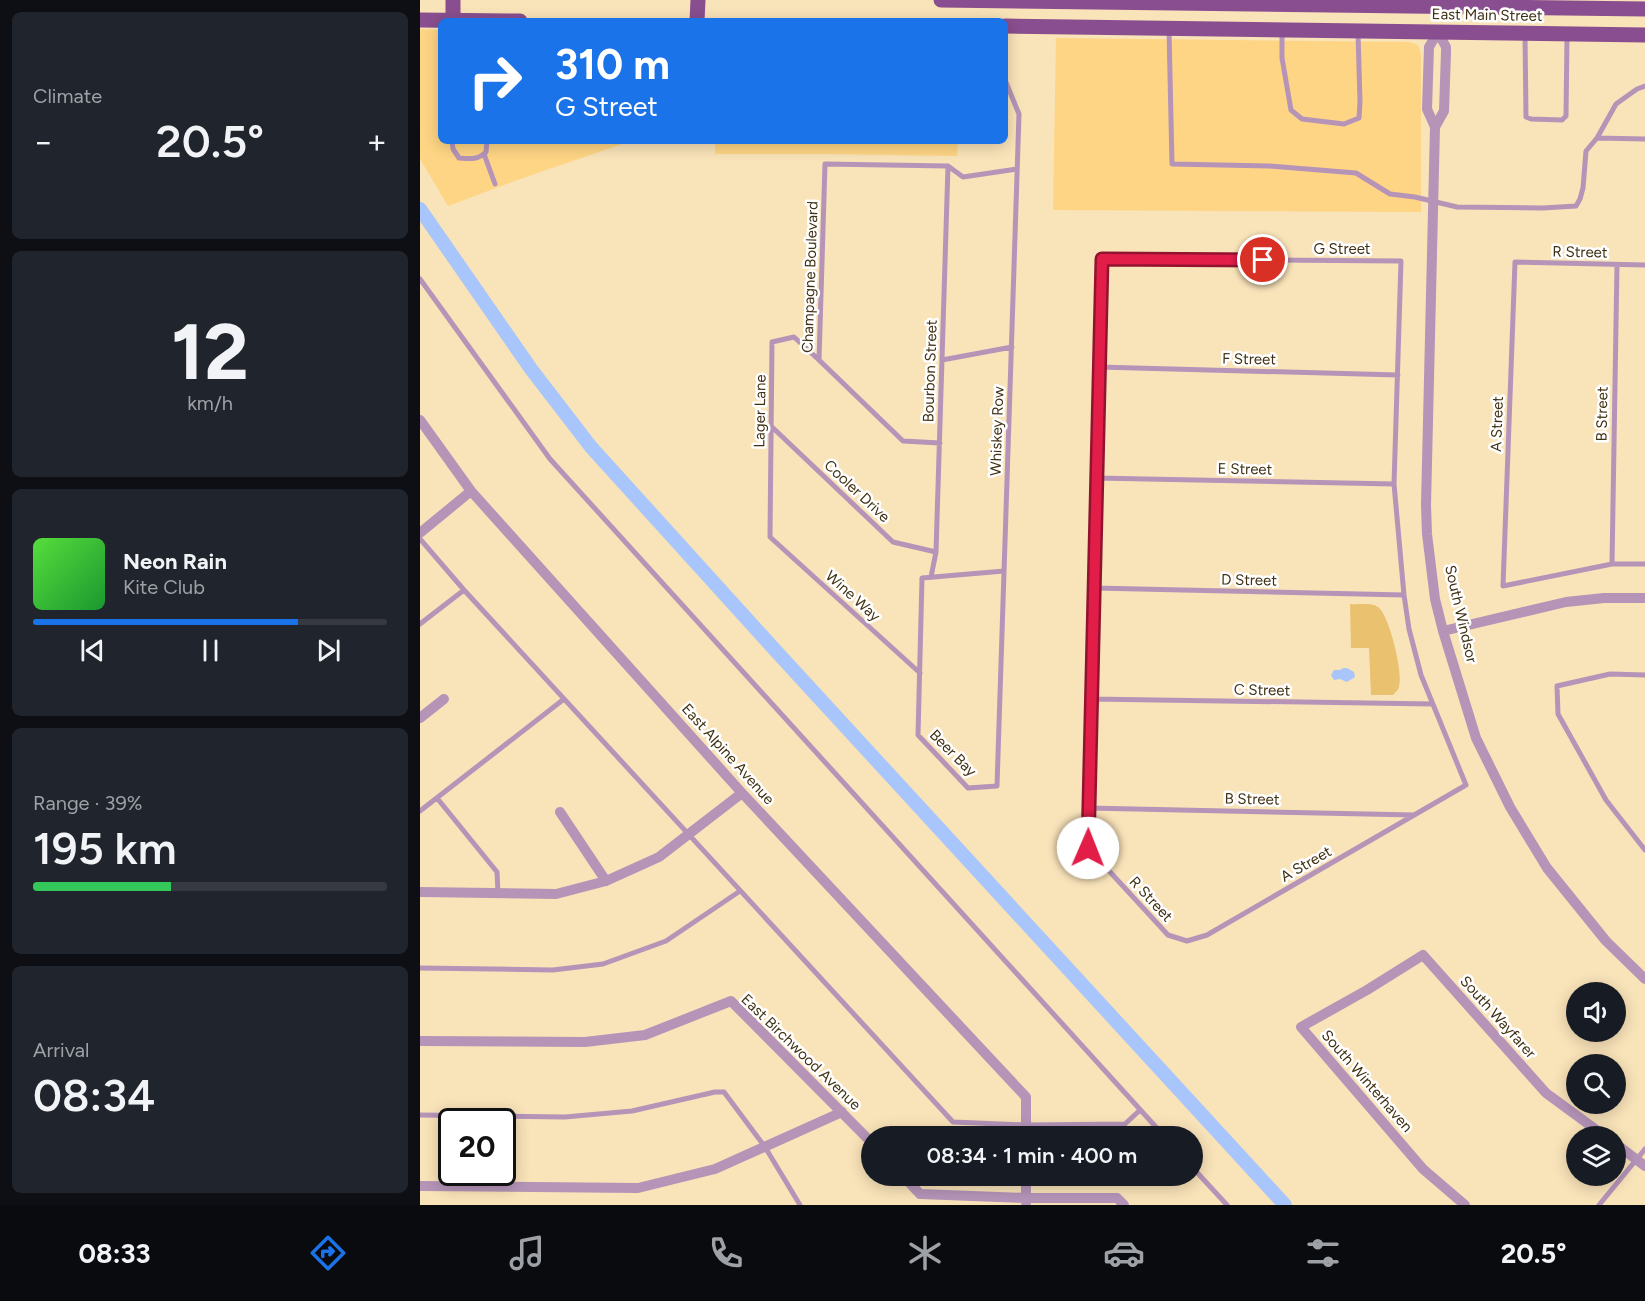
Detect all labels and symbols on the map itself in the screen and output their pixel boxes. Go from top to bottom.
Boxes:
street label: East Main Street [1431,5,1543,25]
street label: Champagne Boulevard [798,201,822,353]
pin [1237,234,1288,285]
street label: G Street [1313,240,1371,258]
street label: R Street [1552,243,1608,261]
street label: Bourbon Street [919,319,941,423]
street label: F Street [1222,350,1276,368]
street label: Lager Lane [750,374,770,448]
street label: Whiskey Row [986,386,1008,476]
street label: B Street [1593,386,1611,442]
street label: A Street [1487,395,1507,452]
street label: Cooler Drive [820,456,894,526]
street label: E Street [1218,460,1273,478]
street label: South Windsor [1441,563,1481,665]
street label: Wine Way [822,567,884,625]
street label: D Street [1221,571,1277,589]
street label: C Street [1234,681,1291,699]
street label: East Alpine Avenue [678,700,778,808]
street label: Beer Bay [926,726,980,780]
street label: B Street [1224,790,1280,808]
position arrow [1056,816,1120,880]
street label: A Street [1277,842,1335,886]
street label: R Street [1126,873,1177,926]
street label: South Wayfarer [1456,972,1540,1062]
street label: East Birchwood Avenue [737,990,865,1114]
street label: South Winterhaven [1318,1026,1416,1136]
speed limit sign: 20 [438,1108,516,1186]

